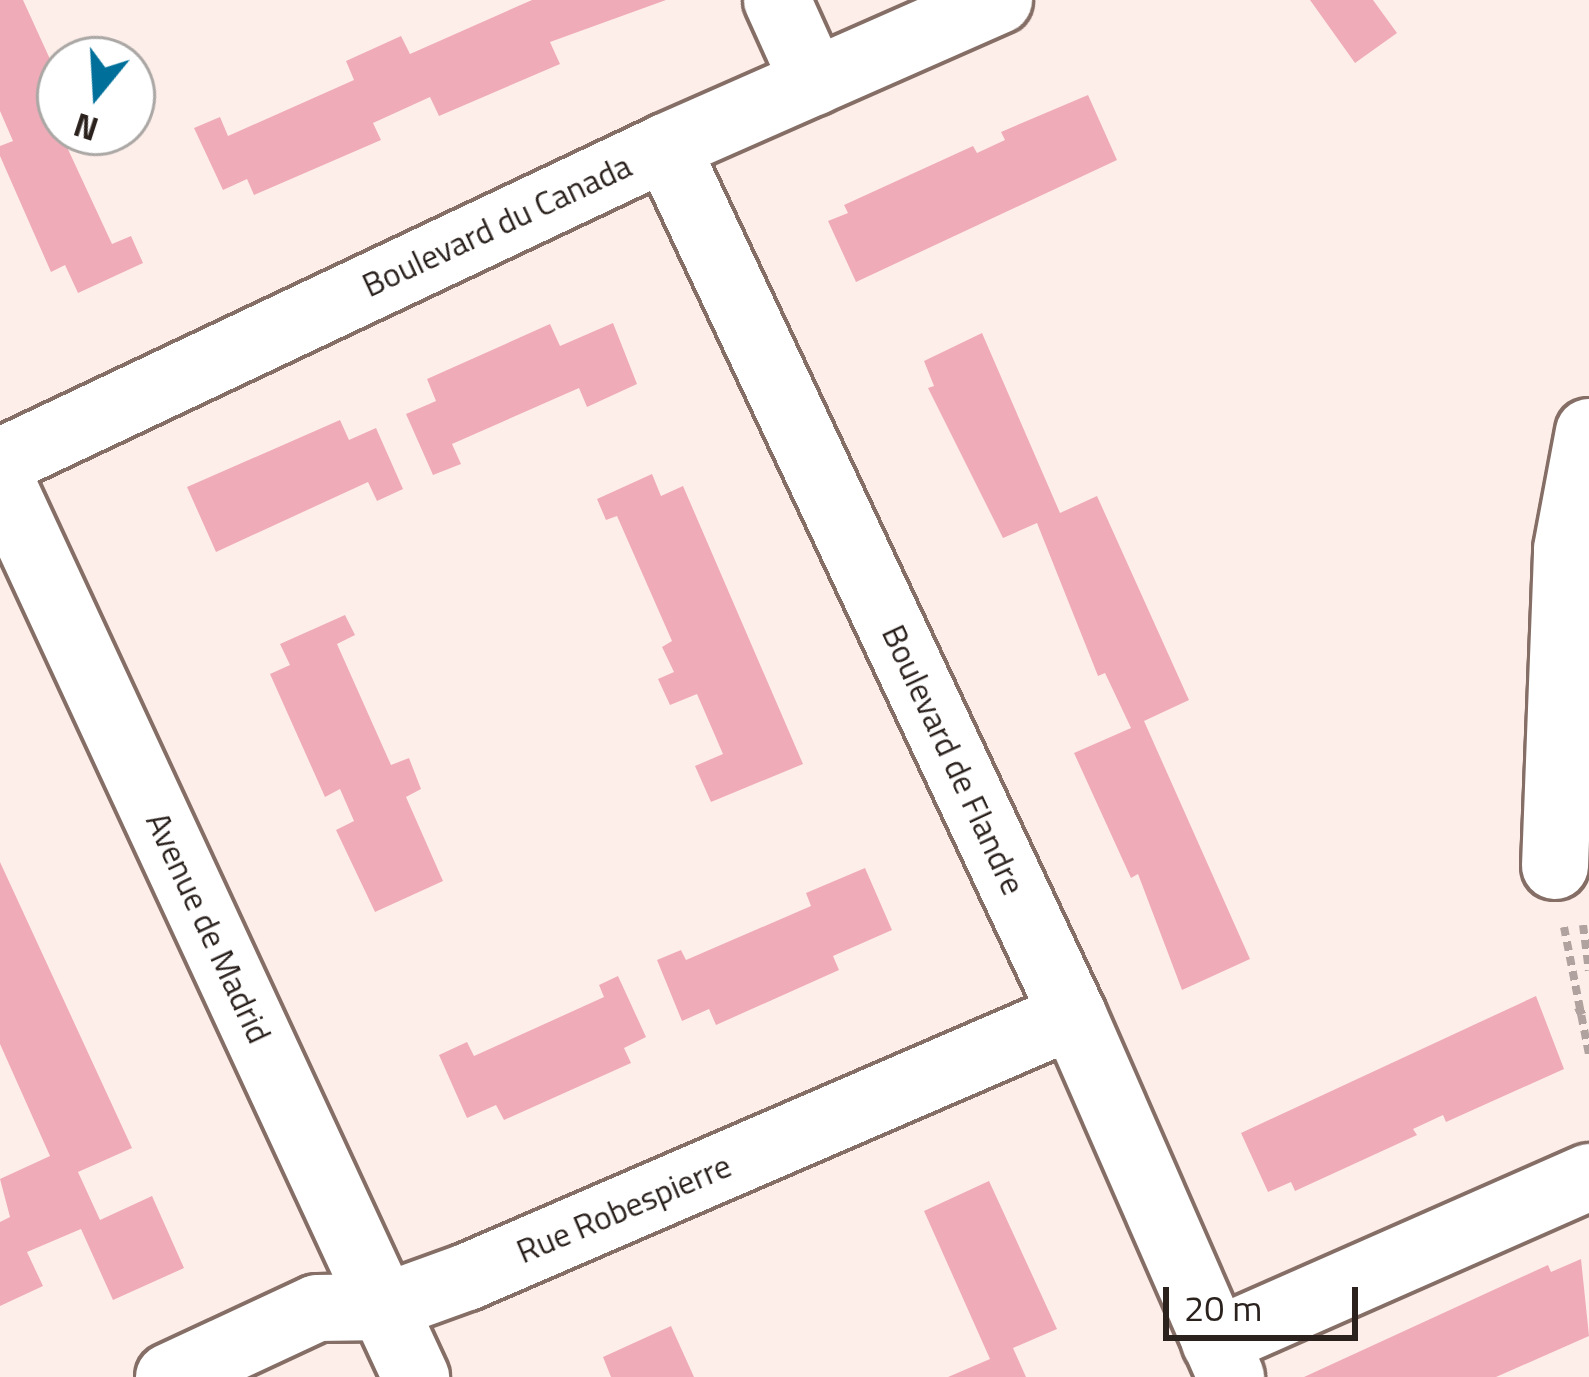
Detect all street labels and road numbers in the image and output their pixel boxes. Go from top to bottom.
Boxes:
street label: Boulevard du Canada [356,146,638,306]
street label: Boulevard de Flandre [873,619,1033,901]
street label: Avenue de Madrid [137,806,279,1050]
street label: Rue Robespierre [511,1146,737,1272]

